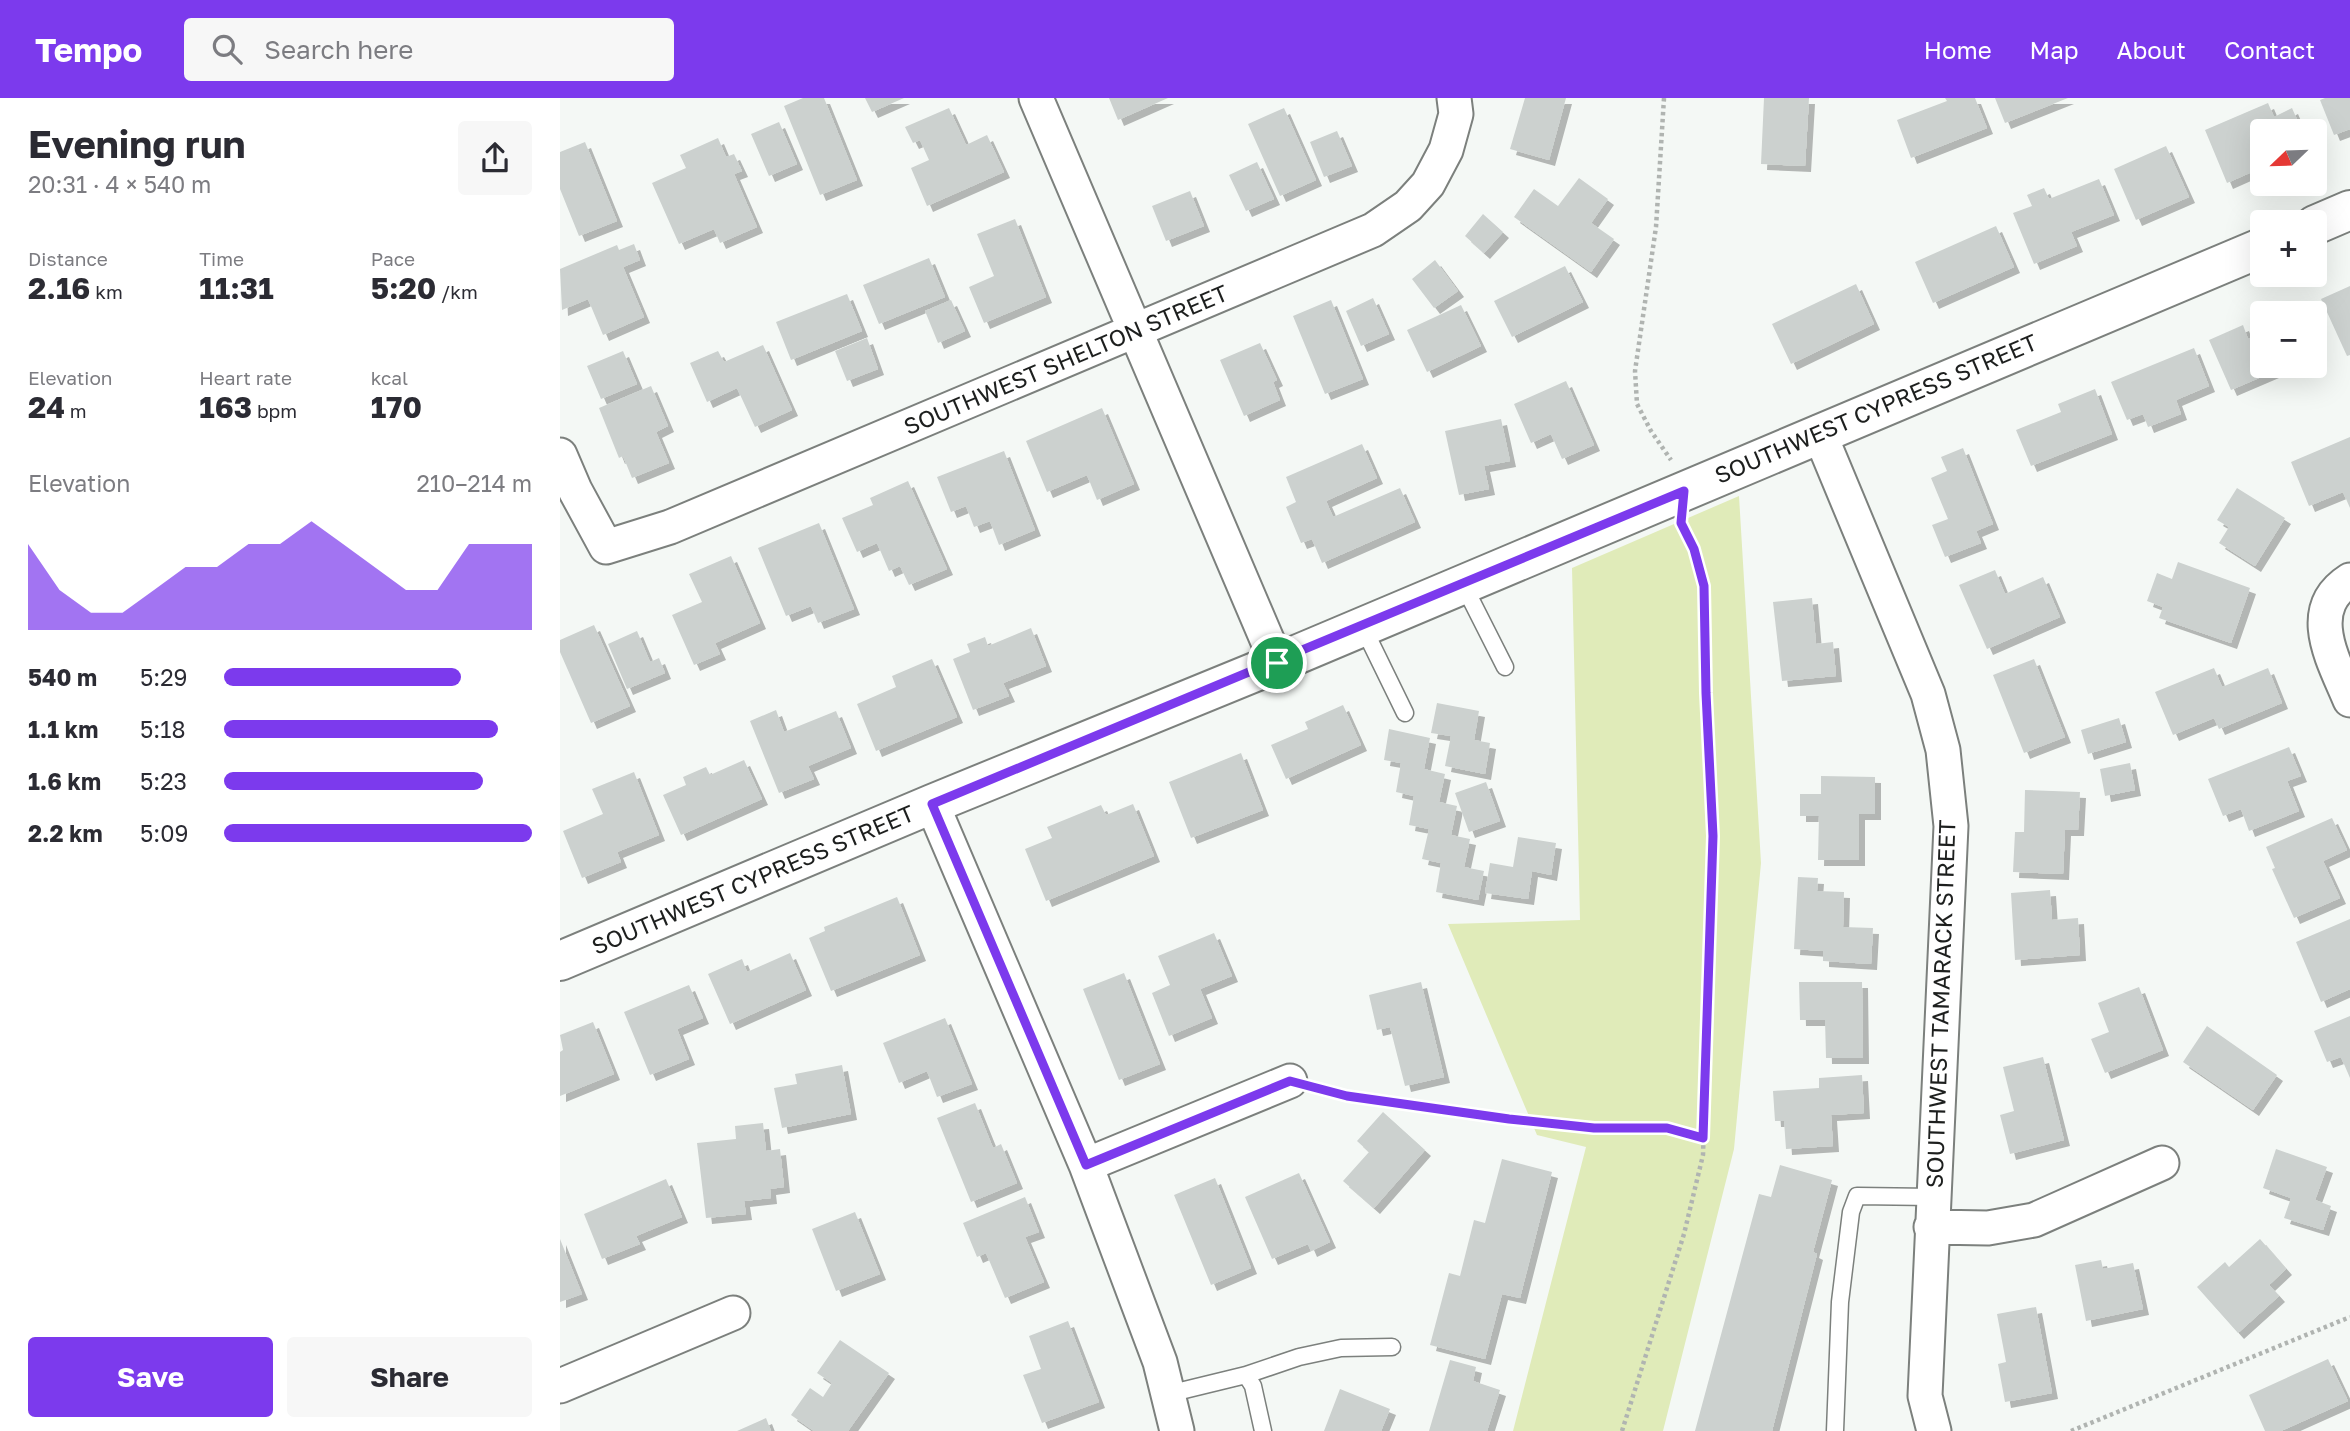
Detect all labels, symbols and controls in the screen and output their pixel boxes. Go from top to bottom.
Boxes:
search box [184,18,674,81]
text: Tempo [35,30,142,69]
icon: search [208,30,246,68]
text: Search here [264,34,413,65]
text: Home [1924,35,1992,64]
text: Map [2030,35,2079,64]
text: About [2117,35,2186,64]
text: Contact [2224,35,2315,64]
north arrow [2250,119,2328,196]
map controls [2250,119,2327,378]
text: Evening run [28,121,246,166]
button: share [458,121,532,195]
text: 20:31 · 4 × 540 m [28,170,211,198]
button: + [2250,210,2327,287]
text: Distance [28,247,108,270]
text: Time [199,247,244,270]
text: Pace [371,247,415,270]
text: 2.16 [28,270,90,306]
text: 11:31 [199,270,274,306]
text: 5:20 [371,270,436,306]
street label: SOUTHWEST SHELTON STREET [899,278,1232,440]
text: km [90,280,123,303]
text: /km [436,280,478,303]
button: − [2250,301,2327,378]
street label: SOUTHWEST CYPRESS STREET [1710,327,2041,489]
text: Elevation [28,366,113,389]
text: Heart rate [199,366,292,389]
text: kcal [371,366,408,389]
text: 24 [28,389,65,425]
text: 163 [199,389,252,425]
text: 170 [371,389,422,425]
text: m [65,399,87,422]
text: bpm [252,399,297,422]
text: Elevation [28,469,130,497]
text: 210–214 m [416,469,532,497]
pin [1247,633,1307,693]
icon: arrive [1258,644,1296,682]
text: 540 m [28,663,97,691]
text: 5:29 [140,663,188,691]
text: 1.1 km [28,715,98,743]
text: 5:18 [140,715,185,743]
text: 1.6 km [28,767,101,795]
text: 5:23 [140,767,187,795]
street label: SOUTHWEST CYPRESS STREET [587,798,918,960]
text: 2.2 km [28,819,103,847]
text: 5:09 [140,819,188,847]
street label: SOUTHWEST TAMARACK STREET [1920,819,1960,1189]
button: Save [28,1337,273,1417]
button: Share [287,1337,532,1417]

